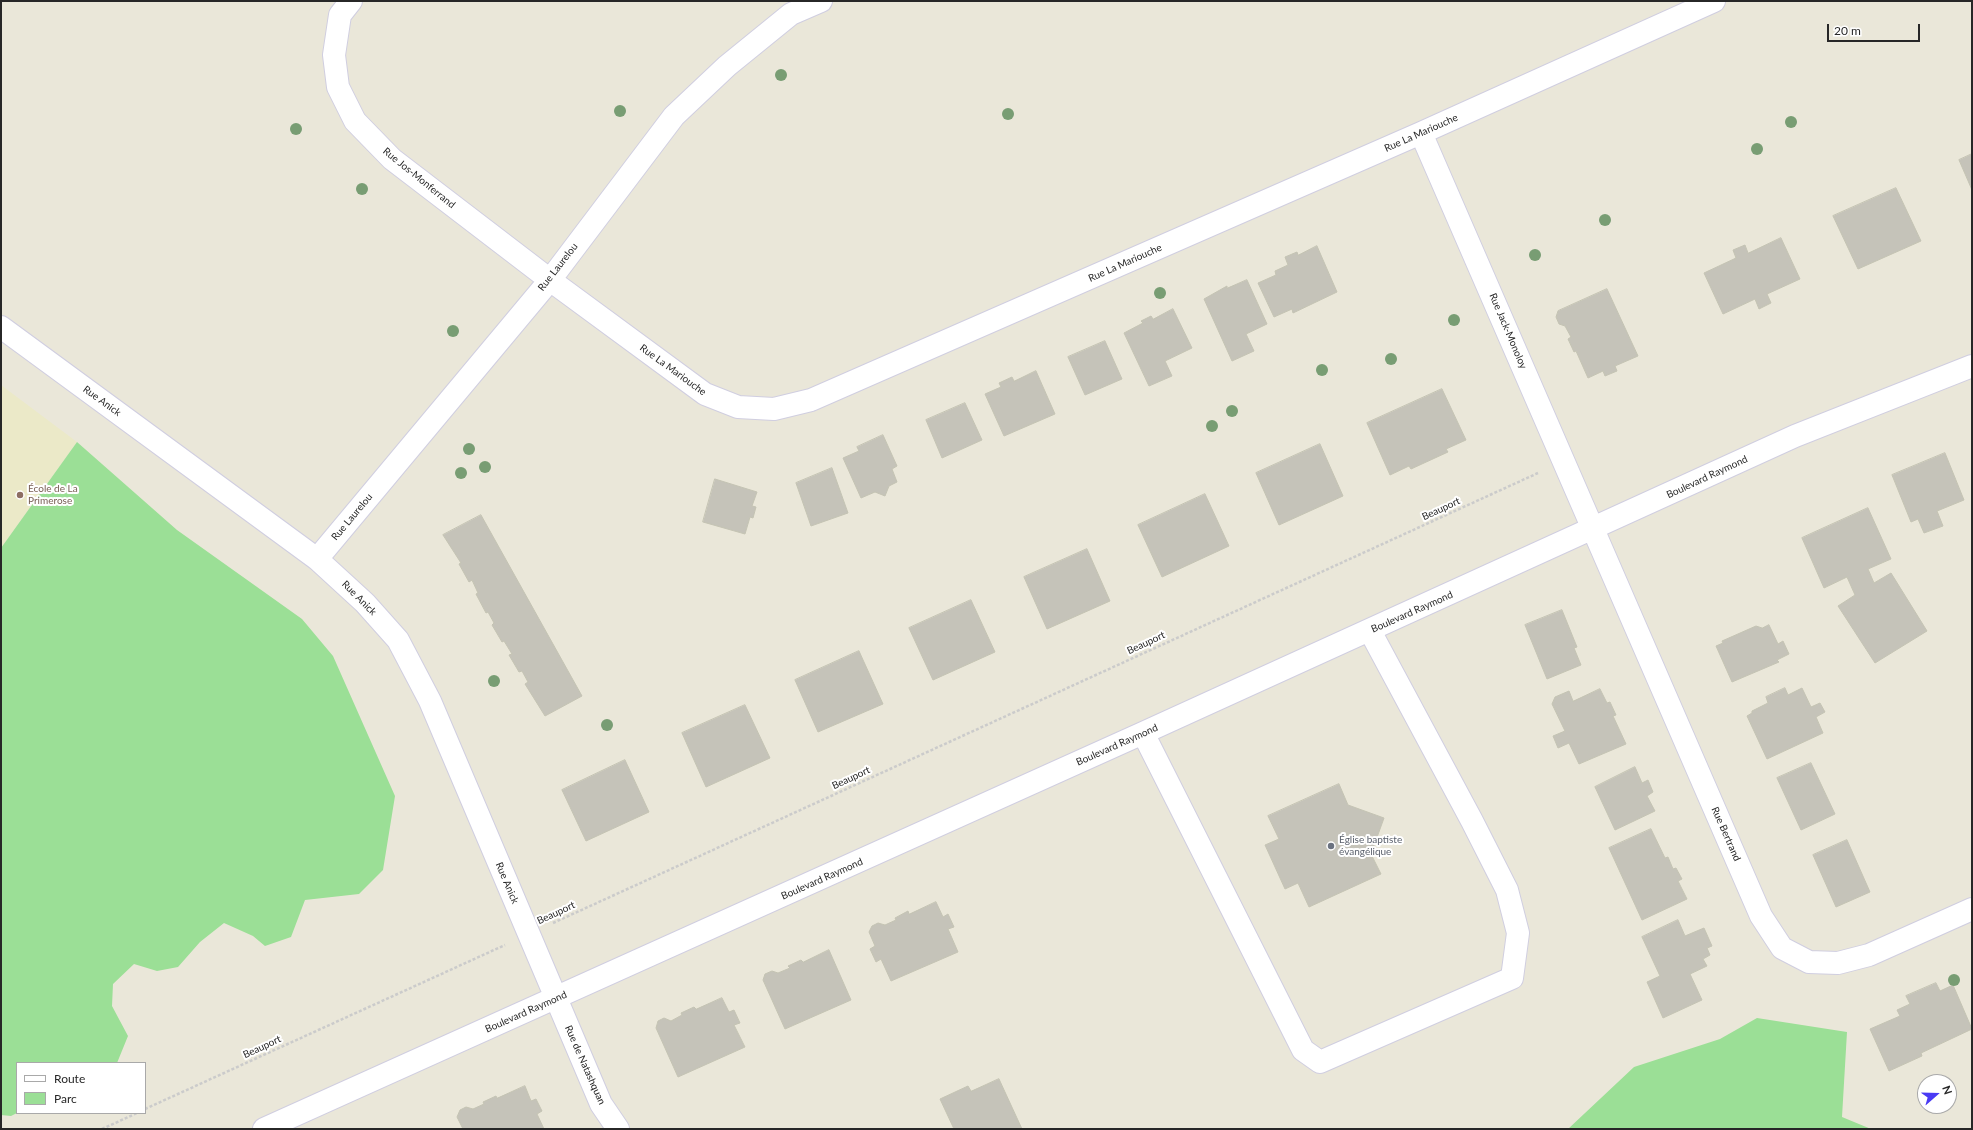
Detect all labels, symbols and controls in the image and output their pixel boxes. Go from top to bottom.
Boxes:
scale bar [1829,16,1922,42]
text: 20 m [1834,23,1861,38]
street label: Rue La Mariouche [1382,111,1460,155]
street label: Rue Jos-Monferrand [380,145,458,211]
street label: Rue Laurelou [536,241,580,293]
street label: Rue La Mariouche [1086,241,1164,285]
street label: Rue Jack-Monoloy [1487,291,1529,371]
street label: Rue La Mariouche [637,342,709,398]
street label: Rue Anick [81,383,123,419]
street label: Boulevard Raymond [1665,453,1749,501]
place label: École de La Primerose [28,483,78,506]
marker: École de La Primerose [15,490,25,500]
street label: Rue Laurelou [329,491,375,543]
street label: Beauport [1420,495,1462,523]
street label: Rue Anick [339,578,379,618]
street label: Boulevard Raymond [1369,589,1455,635]
street label: Beauport [1125,629,1167,657]
street label: Boulevard Raymond [1074,722,1160,768]
street label: Beauport [830,764,872,792]
street label: Rue Bertrand [1709,805,1743,863]
place label: Église baptiste évangélique [1339,834,1402,858]
marker: Église baptiste évangélique [1326,841,1336,851]
street label: Boulevard Raymond [779,856,865,902]
street label: Rue Anick [493,860,521,906]
street label: Beauport [535,899,577,927]
street label: Boulevard Raymond [483,989,569,1035]
street label: Rue de Natashquan [562,1024,608,1106]
street label: Beauport [241,1033,283,1061]
legend [16,1062,146,1114]
text: Route [54,1071,85,1086]
north arrow [1917,1074,1957,1114]
text: N [1940,1084,1955,1096]
text: Parc [54,1091,77,1106]

